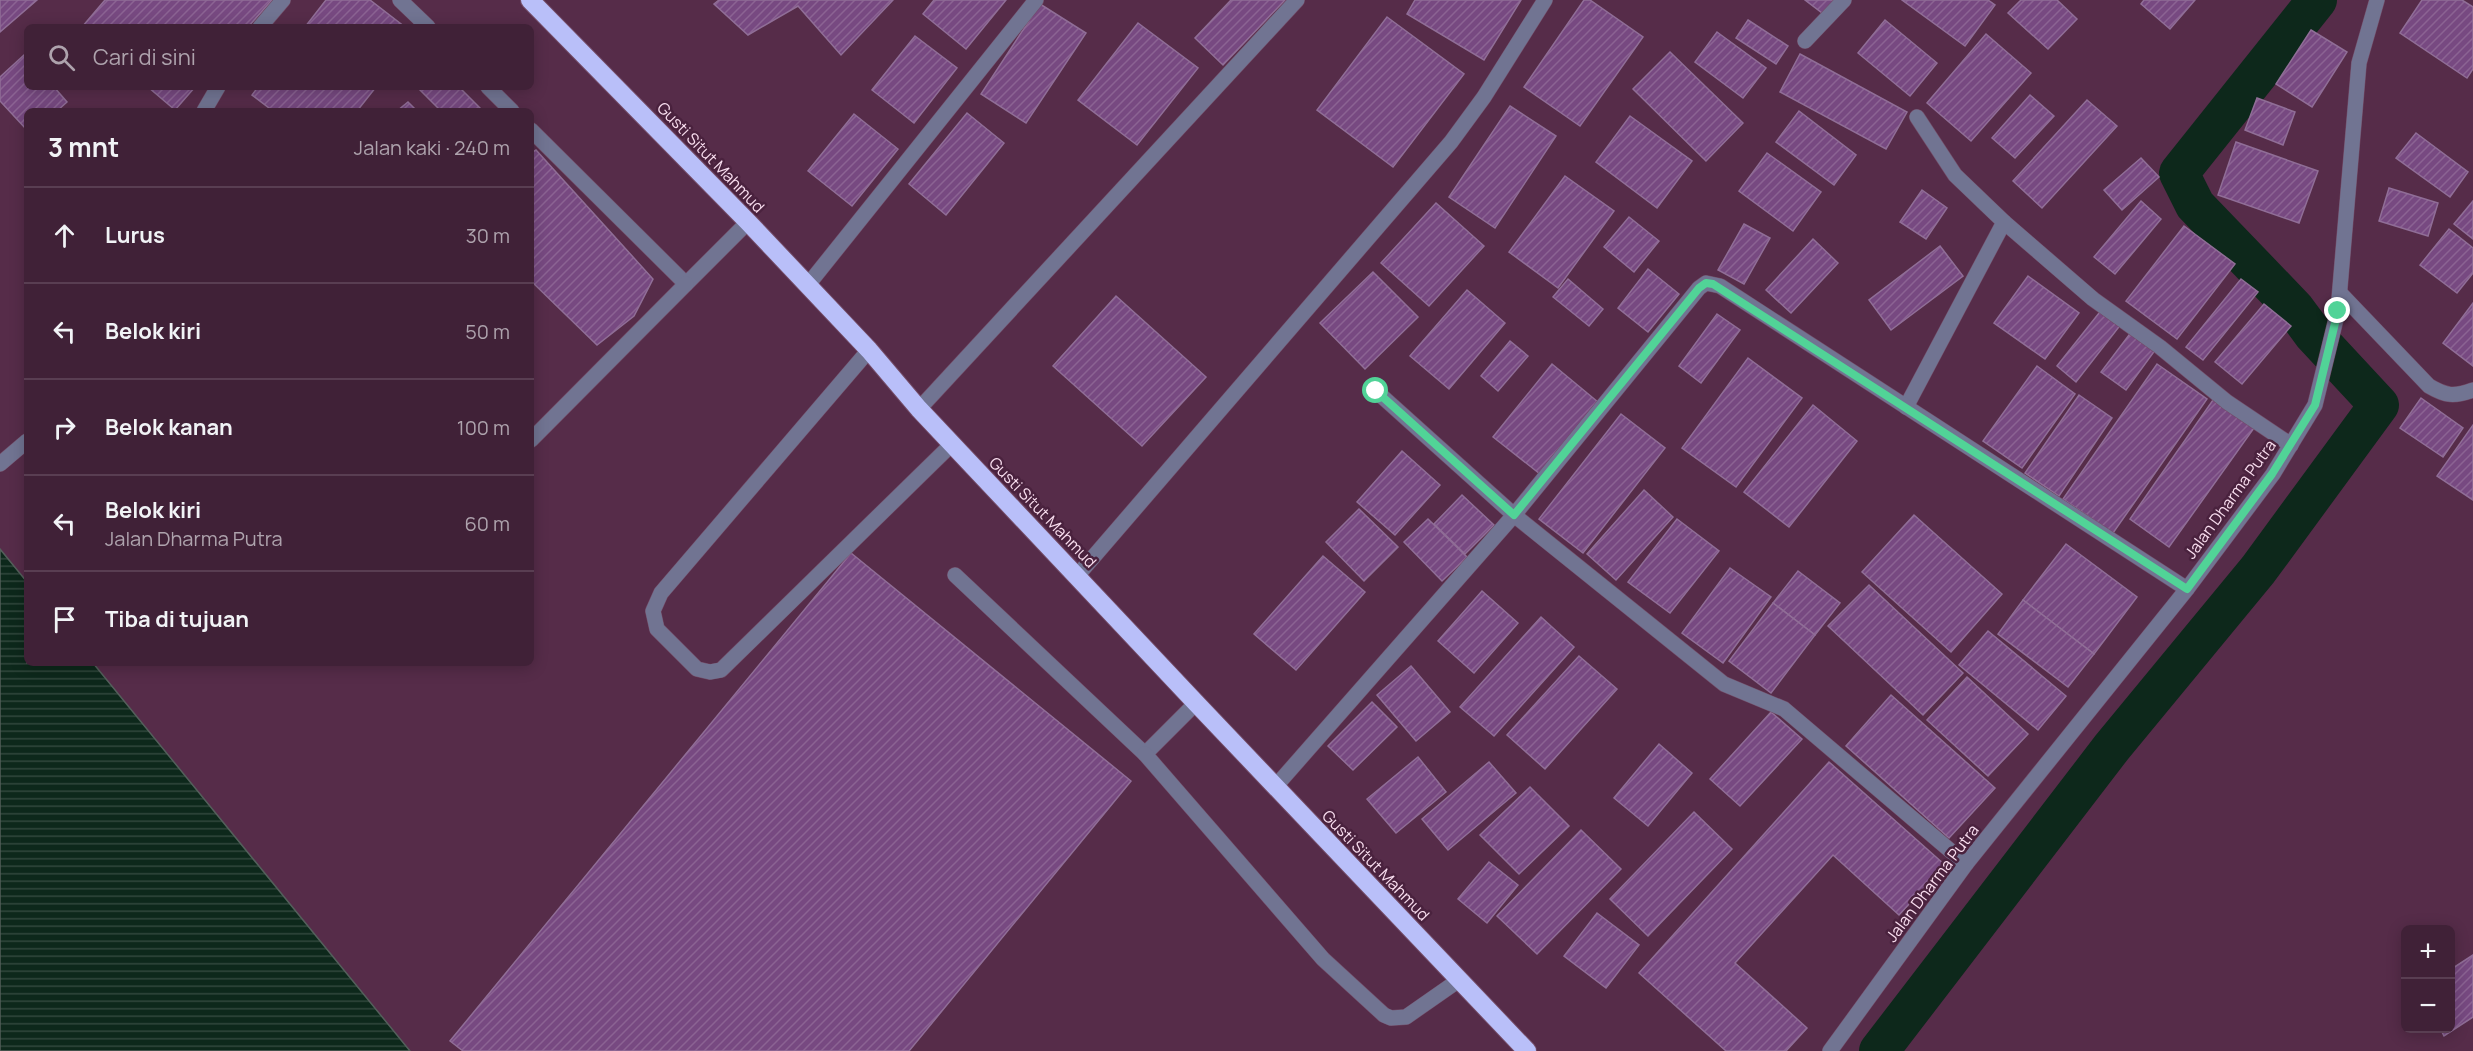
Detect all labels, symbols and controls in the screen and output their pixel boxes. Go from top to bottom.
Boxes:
search box [24,24,534,90]
icon: search [45,41,78,74]
text: Cari di sini [93,42,196,72]
street label: Gusti Situt Mahmud [652,97,770,217]
text: 3 mnt [48,129,119,165]
text: Jalan kaki · 240 m [354,134,510,161]
icon: ahead [48,219,81,252]
text: Lurus [105,220,165,250]
text: 30 m [466,222,510,249]
route end [2324,297,2350,323]
icon: left [48,315,81,348]
text: Belok kiri [105,316,201,346]
text: 50 m [465,318,510,345]
route start [1362,377,1388,403]
icon: right [48,411,81,444]
text: Belok kanan [105,412,233,442]
text: 100 m [457,414,510,441]
street label: Jalan Dharma Putra [2179,435,2281,563]
street label: Gusti Situt Mahmud [984,452,1102,572]
text: Belok kiri [105,495,201,525]
icon: left [48,507,81,540]
text: 60 m [464,510,510,537]
text: Jalan Dharma Putra [105,525,283,552]
icon: arrive [48,603,81,636]
text: Tiba di tujuan [105,604,249,634]
street label: Gusti Situt Mahmud [1317,805,1435,925]
street label: Jalan Dharma Putra [1880,820,1984,946]
map controls [2401,925,2455,1033]
button: + [2401,925,2455,979]
button: − [2401,979,2455,1033]

